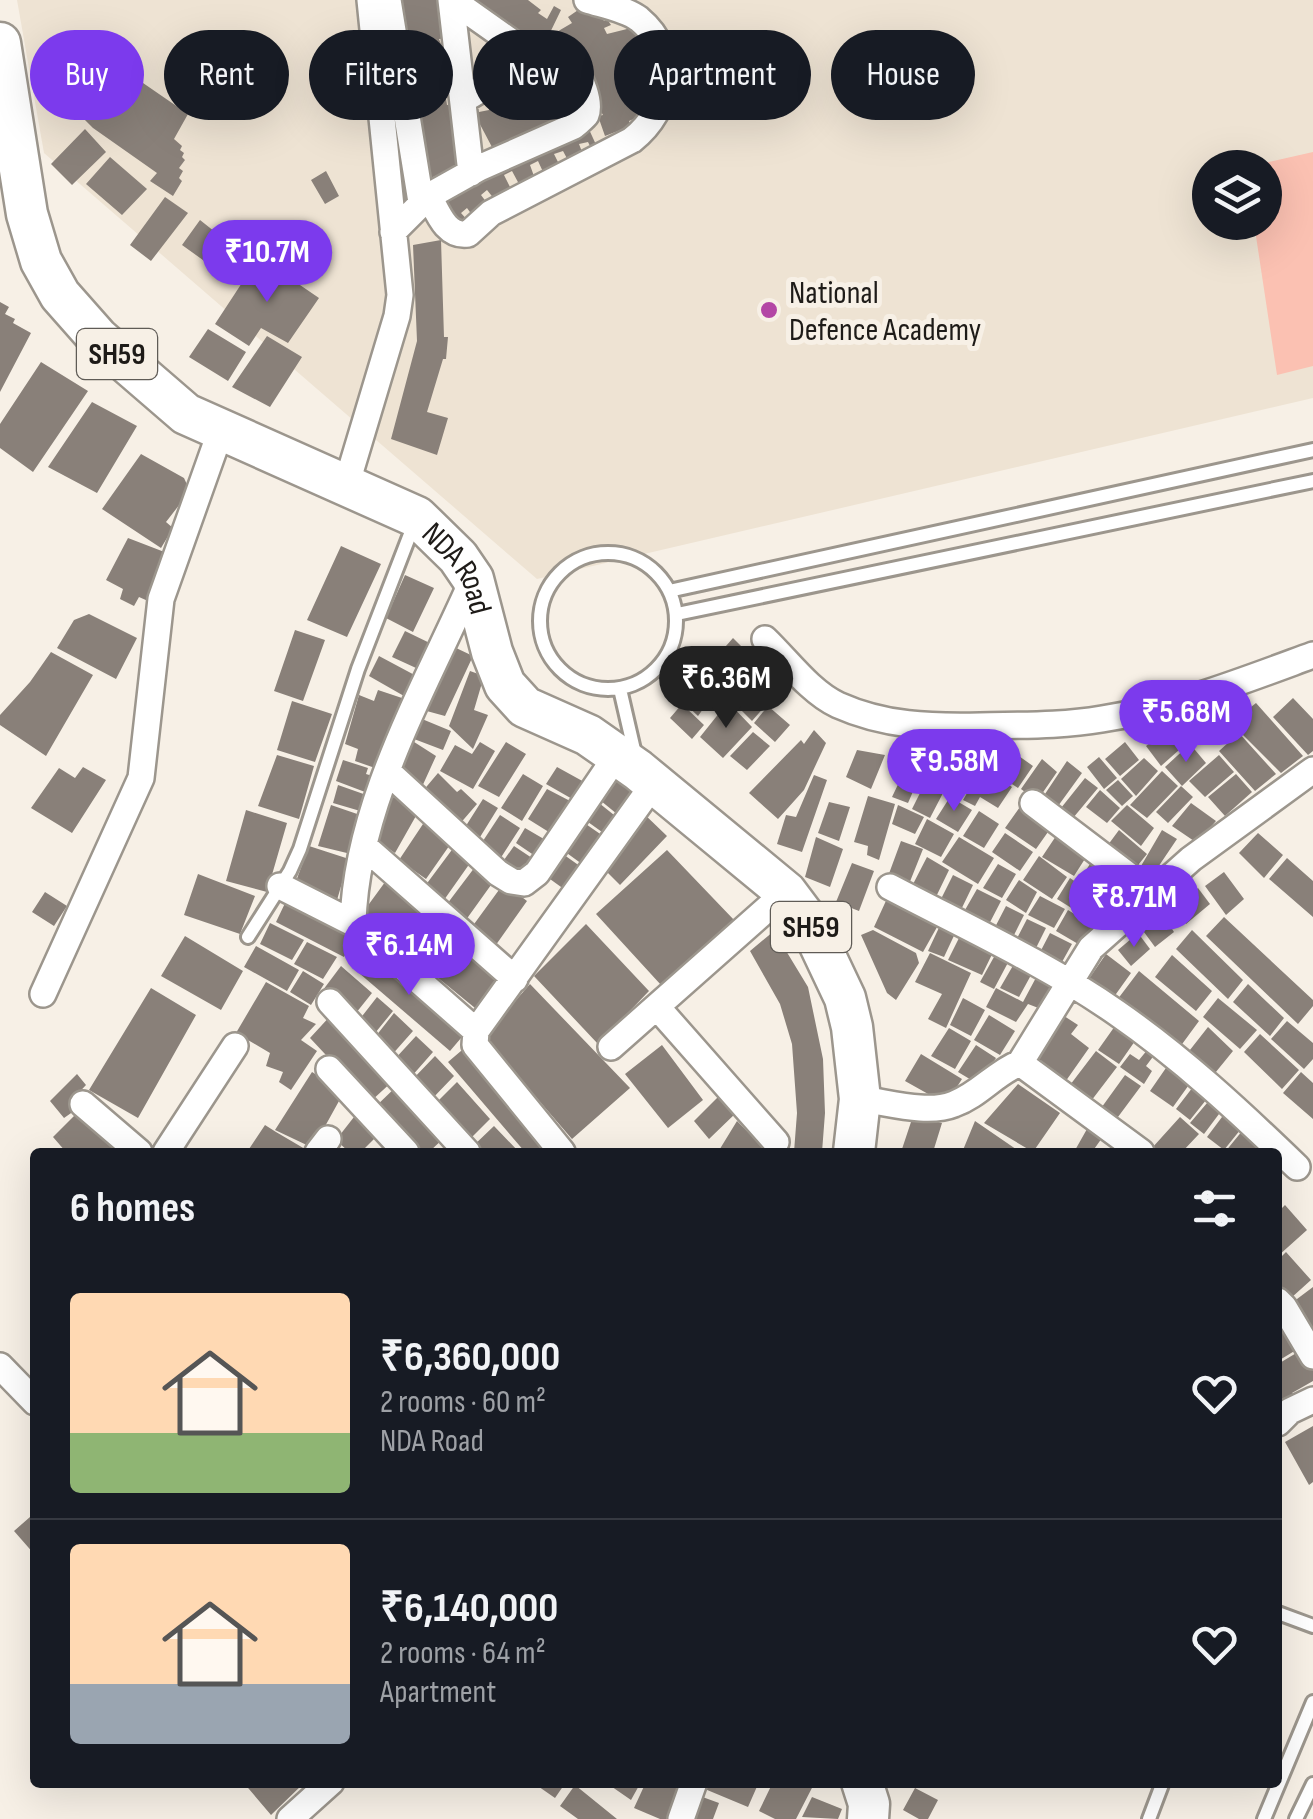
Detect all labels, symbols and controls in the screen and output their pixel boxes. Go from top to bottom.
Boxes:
chip: Buy [30,30,144,120]
chip: Rent [164,30,289,120]
chip: Filters [309,30,453,120]
chip: New [473,30,594,120]
chip: Apartment [614,30,811,120]
chip: House [831,30,975,120]
map controls [1192,150,1282,240]
button: layers [1192,150,1282,240]
pin: ₹10.7M [186,220,348,305]
text: ₹10.7M [224,233,310,272]
place label: National Defence Academy [789,274,981,350]
marker: National Defence Academy [758,299,780,321]
road number: SH59 [77,329,157,379]
street label: NDA Road [413,515,499,618]
pin: ₹6.36M [645,646,807,731]
text: ₹6.36M [681,659,771,698]
pin: ₹5.68M [1105,680,1267,765]
text: ₹5.68M [1141,693,1231,732]
pin: ₹9.58M [873,729,1035,814]
text: ₹9.58M [909,742,999,781]
pin: ₹8.71M [1053,865,1215,950]
text: ₹8.71M [1091,878,1177,917]
road number: SH59 [771,902,851,952]
pin: ₹6.14M [328,913,490,998]
text: ₹6.14M [365,926,453,965]
icon: filters [1187,1181,1242,1236]
text: 6 homes [70,1183,195,1234]
text: ₹6,360,000 [380,1332,560,1383]
icon: home [150,1333,270,1453]
icon: heart [1187,1366,1242,1421]
text: 2 rooms · 60 m² [380,1383,546,1422]
text: NDA Road [380,1422,484,1461]
text: ₹6,140,000 [380,1583,558,1634]
icon: home [150,1584,270,1704]
icon: heart [1187,1617,1242,1672]
text: 2 rooms · 64 m² [380,1634,546,1673]
text: Apartment [380,1673,496,1712]

